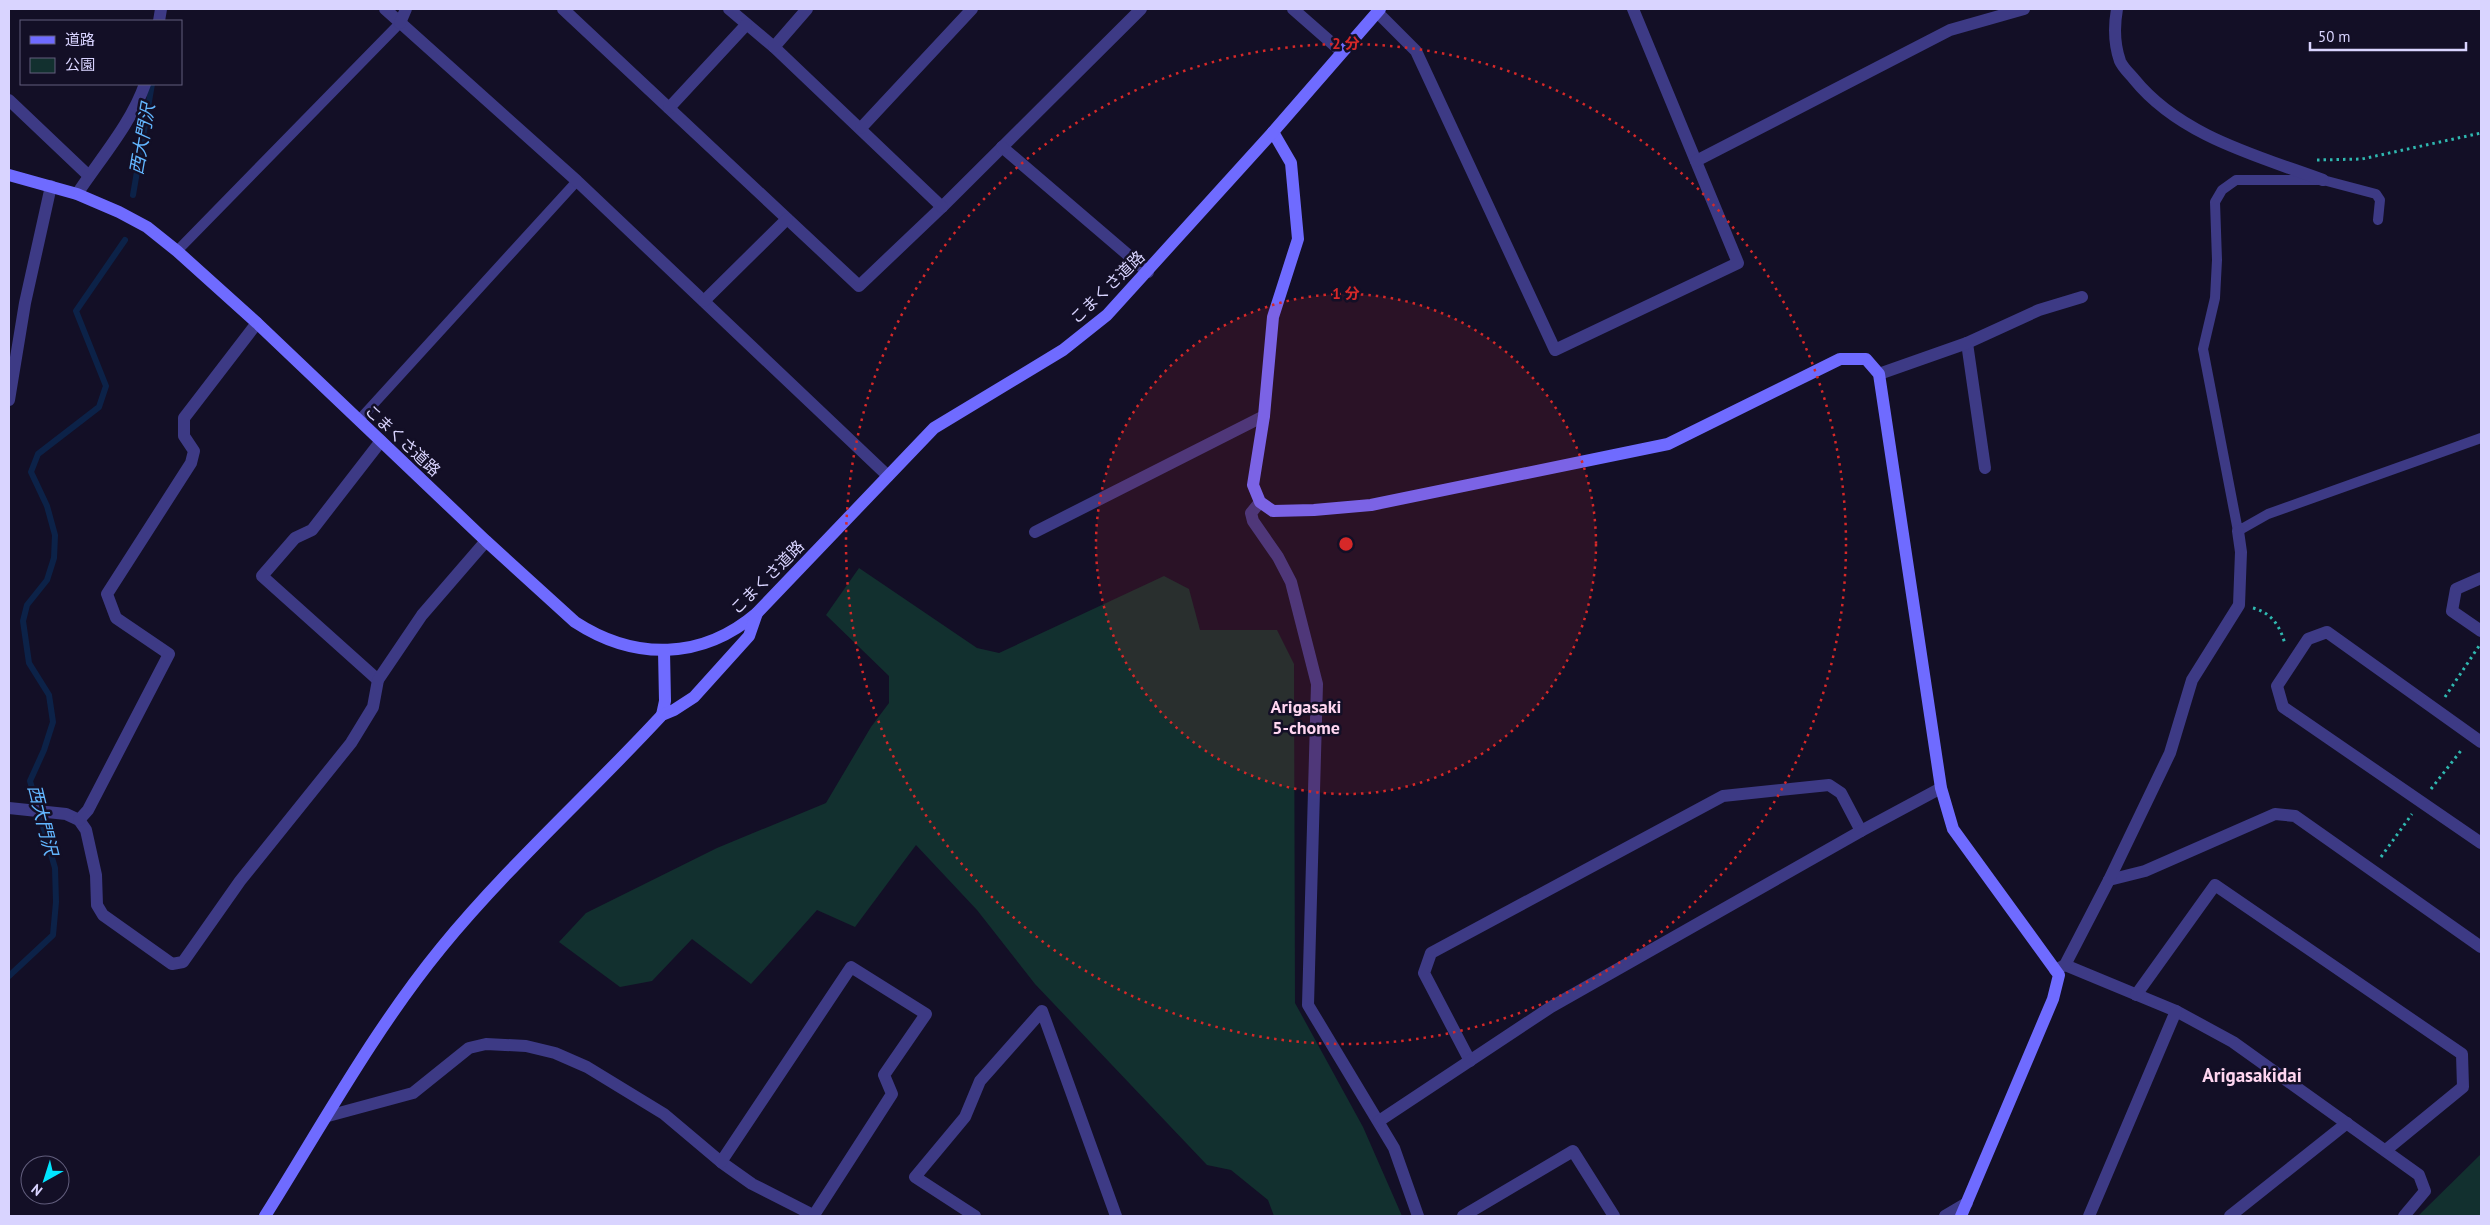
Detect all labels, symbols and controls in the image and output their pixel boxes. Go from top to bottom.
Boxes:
legend [20,20,182,85]
scale bar [2310,20,2466,52]
text: 50 m [2318,27,2351,46]
text: 道路 [65,30,95,49]
text: 2 分 [1332,34,1360,53]
text: 公園 [65,55,95,74]
water label: 西大門沢 [124,100,160,176]
street label: こまくさ道路 [1066,246,1148,328]
text: 1 分 [1332,284,1360,303]
street label: こまくさ道路 [361,400,445,480]
centre of rings [1337,535,1355,553]
street label: こまくさ道路 [726,536,808,618]
district label: Arigasaki 5-chome [1271,695,1341,739]
water label: 西大門沢 [23,782,63,860]
district label: Arigasakidai [2202,1063,2302,1087]
north arrow [20,1155,70,1205]
text: N [28,1180,46,1200]

